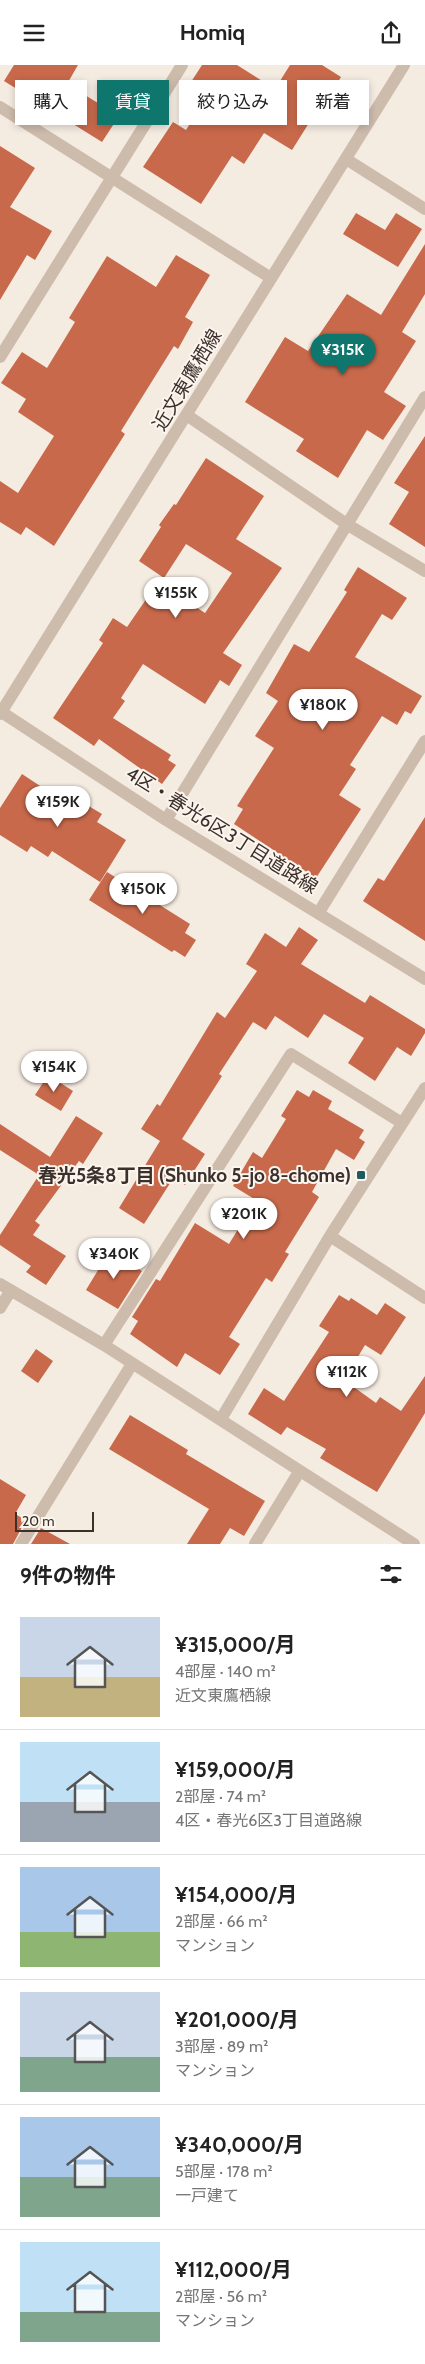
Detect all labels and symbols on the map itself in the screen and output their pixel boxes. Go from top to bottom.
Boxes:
street label: 近文東鷹栖線 [148,325,226,435]
pin: ¥315K [308,333,378,376]
pin: ¥155K [141,577,211,619]
pin: ¥180K [288,689,358,731]
street label: 4区・春光6区3丁目道路線 [122,761,322,899]
pin: ¥159K [23,785,93,828]
pin: ¥150K [108,873,178,915]
pin: ¥154K [19,1051,89,1093]
place label: 春光5条8丁目 (Shunko 5-jo 8-chome) [38,1164,351,1187]
marker: 春光5条8丁目 (Shunko 5-jo 8-chome) [355,1169,367,1181]
pin: ¥201K [209,1197,279,1240]
pin: ¥340K [79,1237,149,1280]
pin: ¥112K [312,1355,382,1398]
scale bar [15,1509,94,1532]

